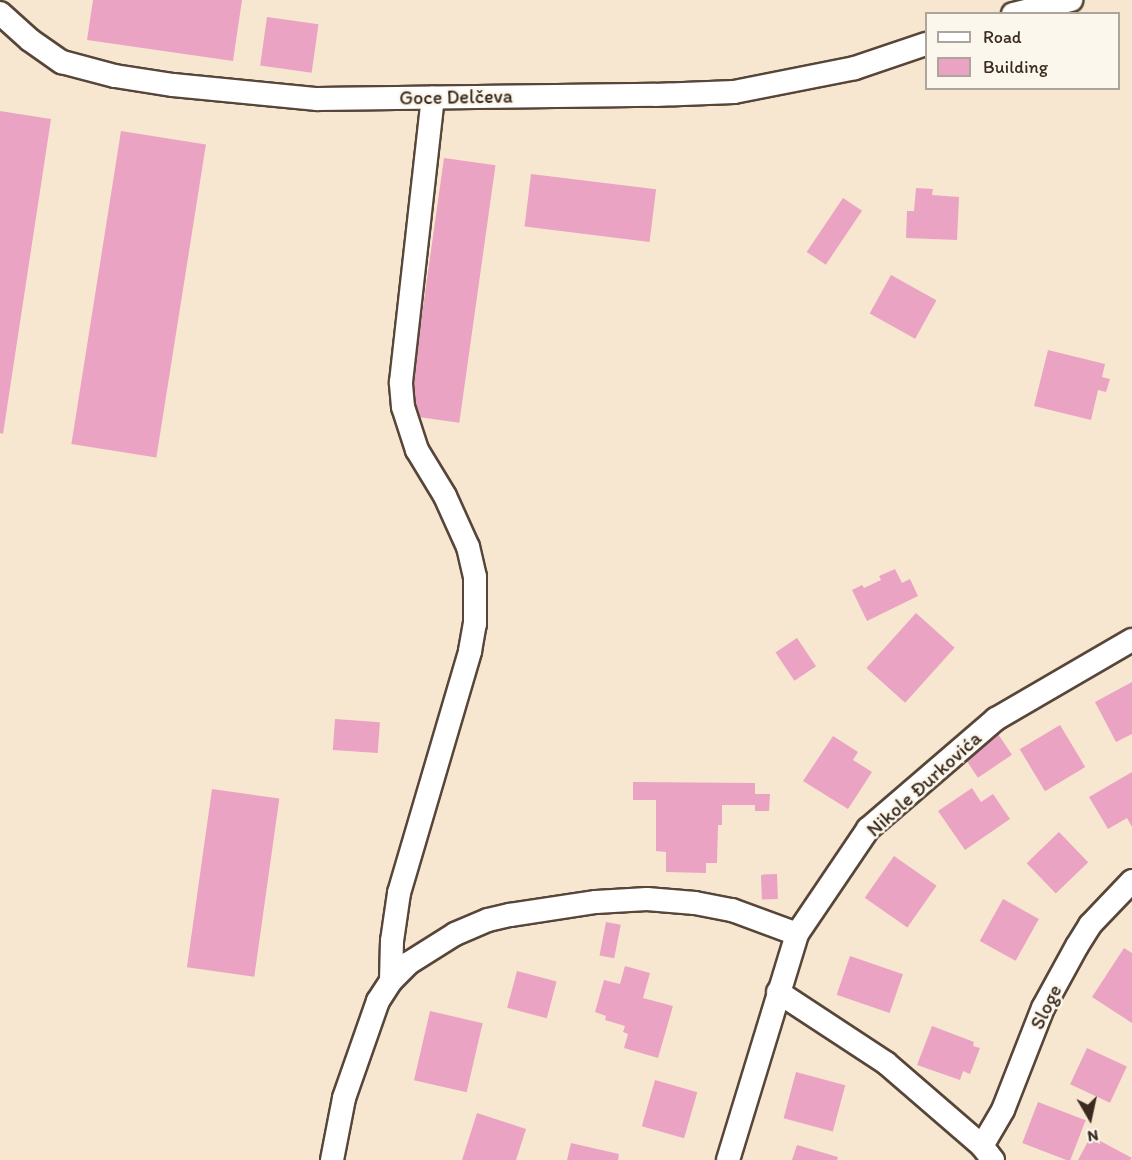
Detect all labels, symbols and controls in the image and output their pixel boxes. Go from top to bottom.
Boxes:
legend [925,12,1120,90]
text: Road [983,26,1022,48]
text: Building [983,56,1048,78]
street label: Goce Delčeva [399,84,513,110]
street label: Nikole Đurkovića [862,726,986,842]
street label: Sloge [1025,981,1067,1033]
north arrow [1060,1088,1120,1148]
text: N [1086,1126,1100,1147]

